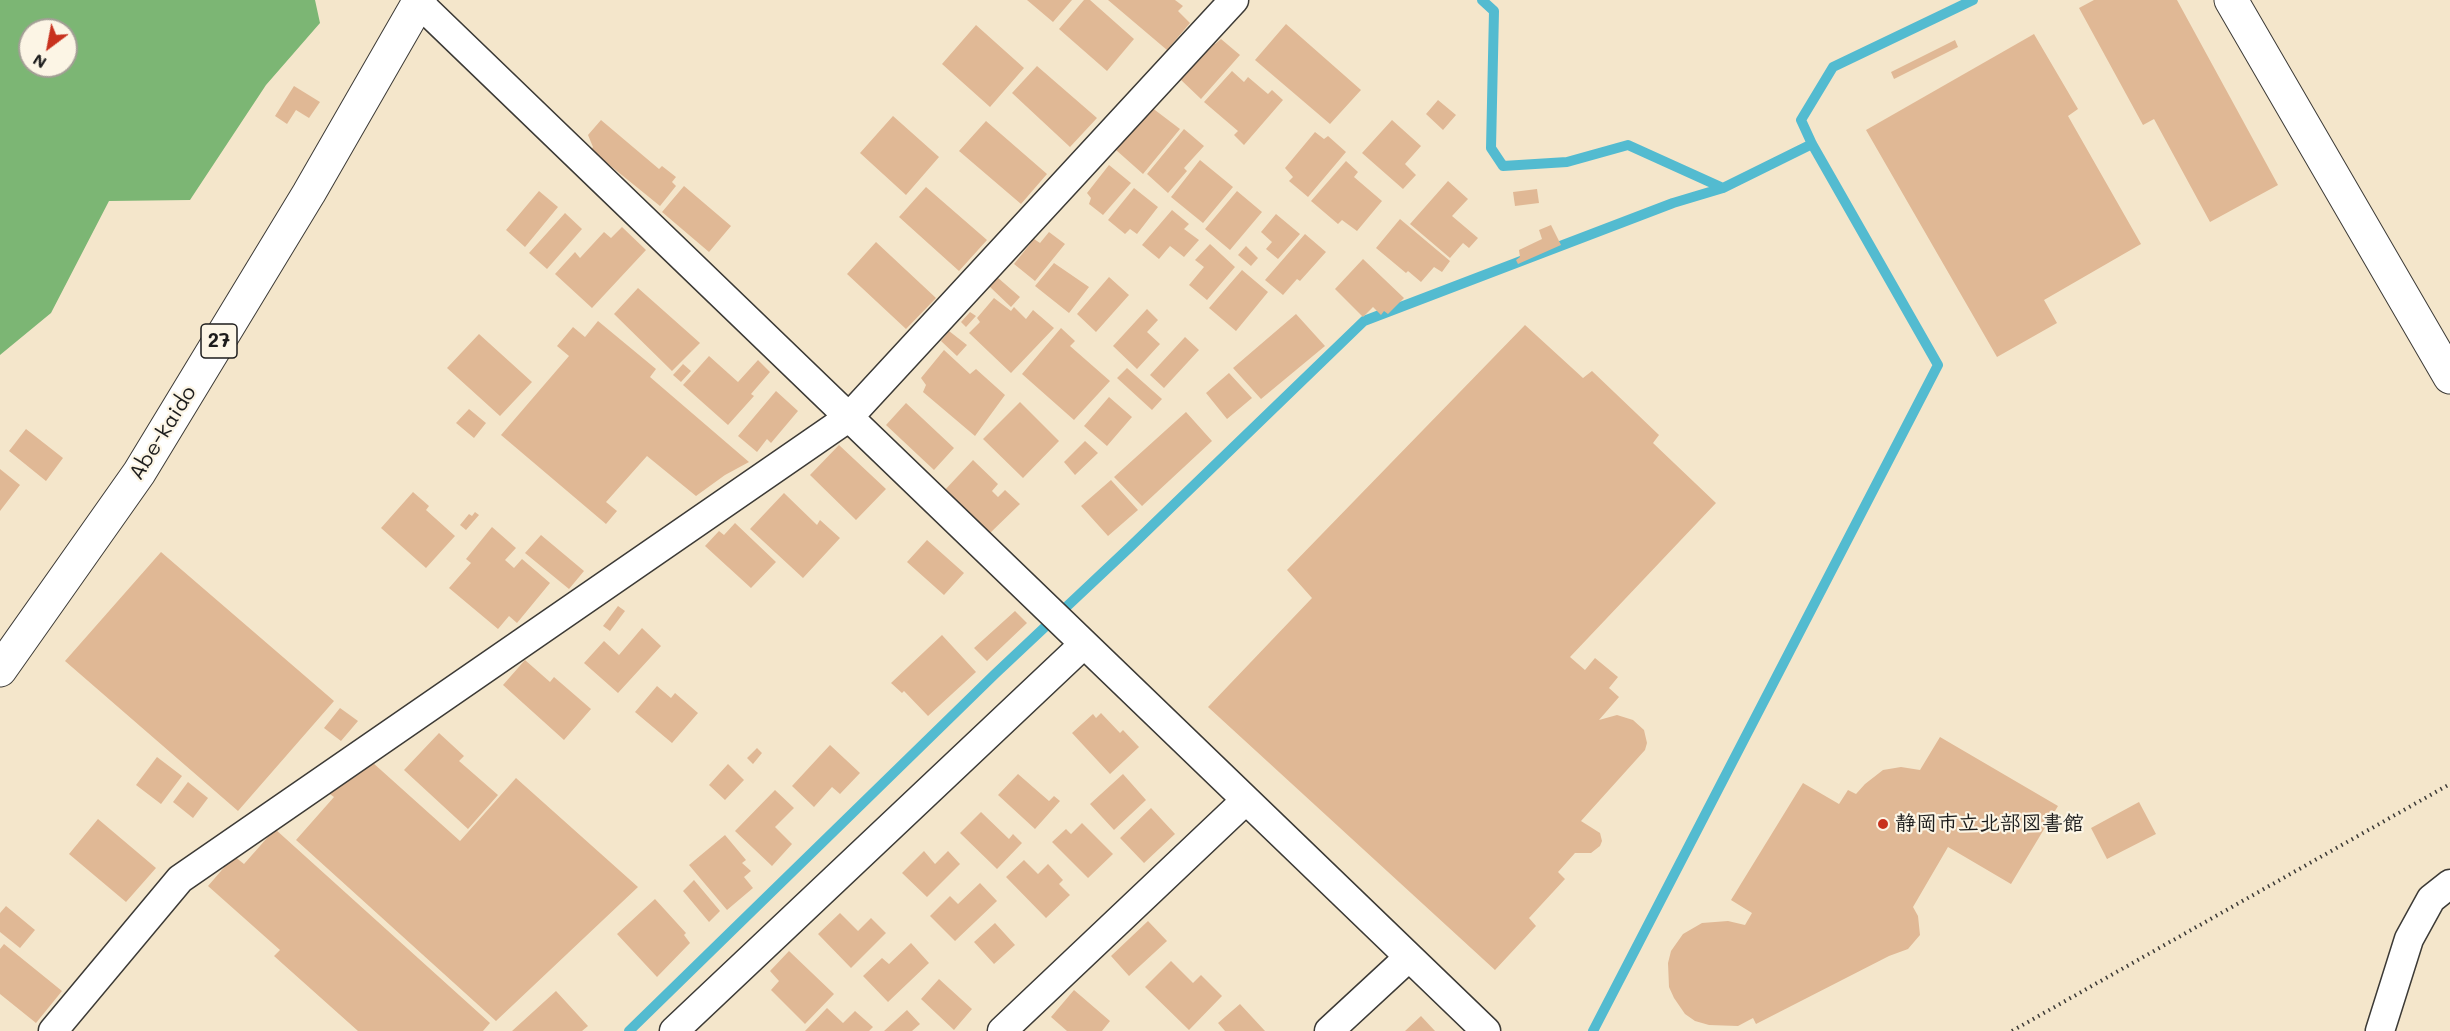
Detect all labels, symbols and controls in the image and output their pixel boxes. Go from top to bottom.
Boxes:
north arrow [18,18,78,78]
text: N [29,50,50,74]
road number: 27 [201,324,237,358]
street label: Abe-kaido [124,381,202,485]
place label: 静岡市立北部図書館 [1895,811,2084,837]
marker: 静岡市立北部図書館 [1876,817,1890,831]

